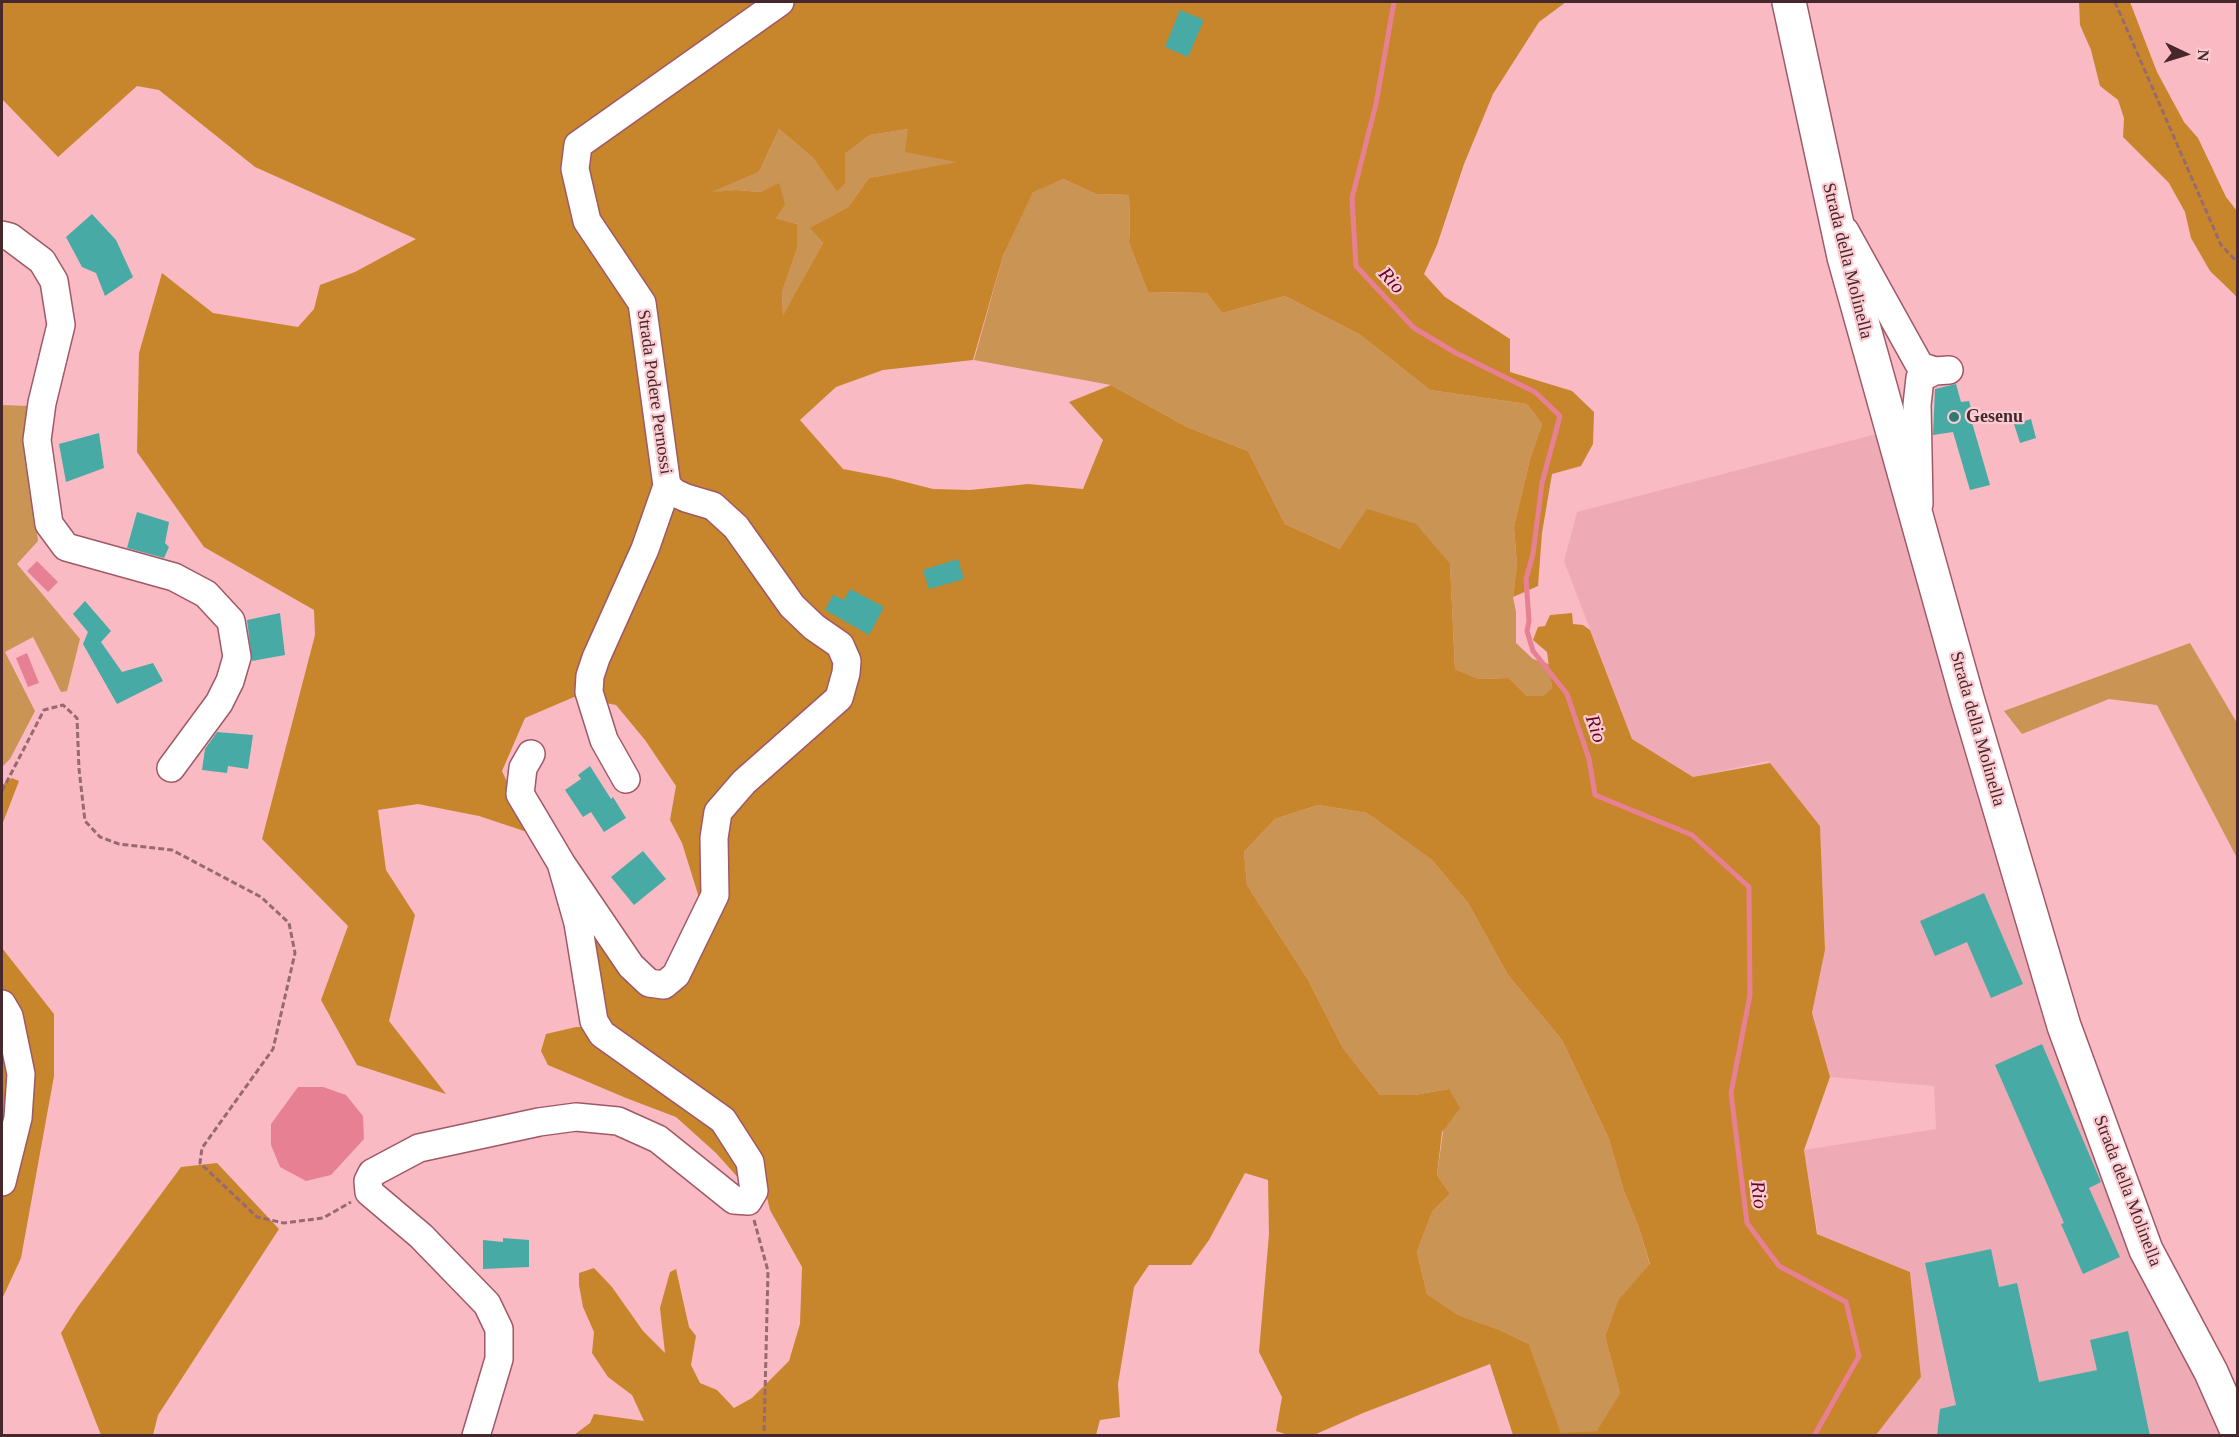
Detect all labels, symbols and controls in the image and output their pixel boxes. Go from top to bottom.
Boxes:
north arrow [2155,24,2215,84]
text: N [2195,49,2212,62]
street label: Strada della Molinella [1817,181,1877,341]
water label: Rio [1373,263,1409,299]
street label: Strada Podere Pernossi [632,308,676,476]
place label: Gesenu [1966,406,2023,428]
marker: Gesenu [1947,410,1961,424]
street label: Strada della Molinella [1945,649,2009,809]
water label: Rio [1579,712,1611,746]
street label: Strada della Molinella [2088,1112,2166,1270]
water label: Rio [1744,1180,1772,1210]

